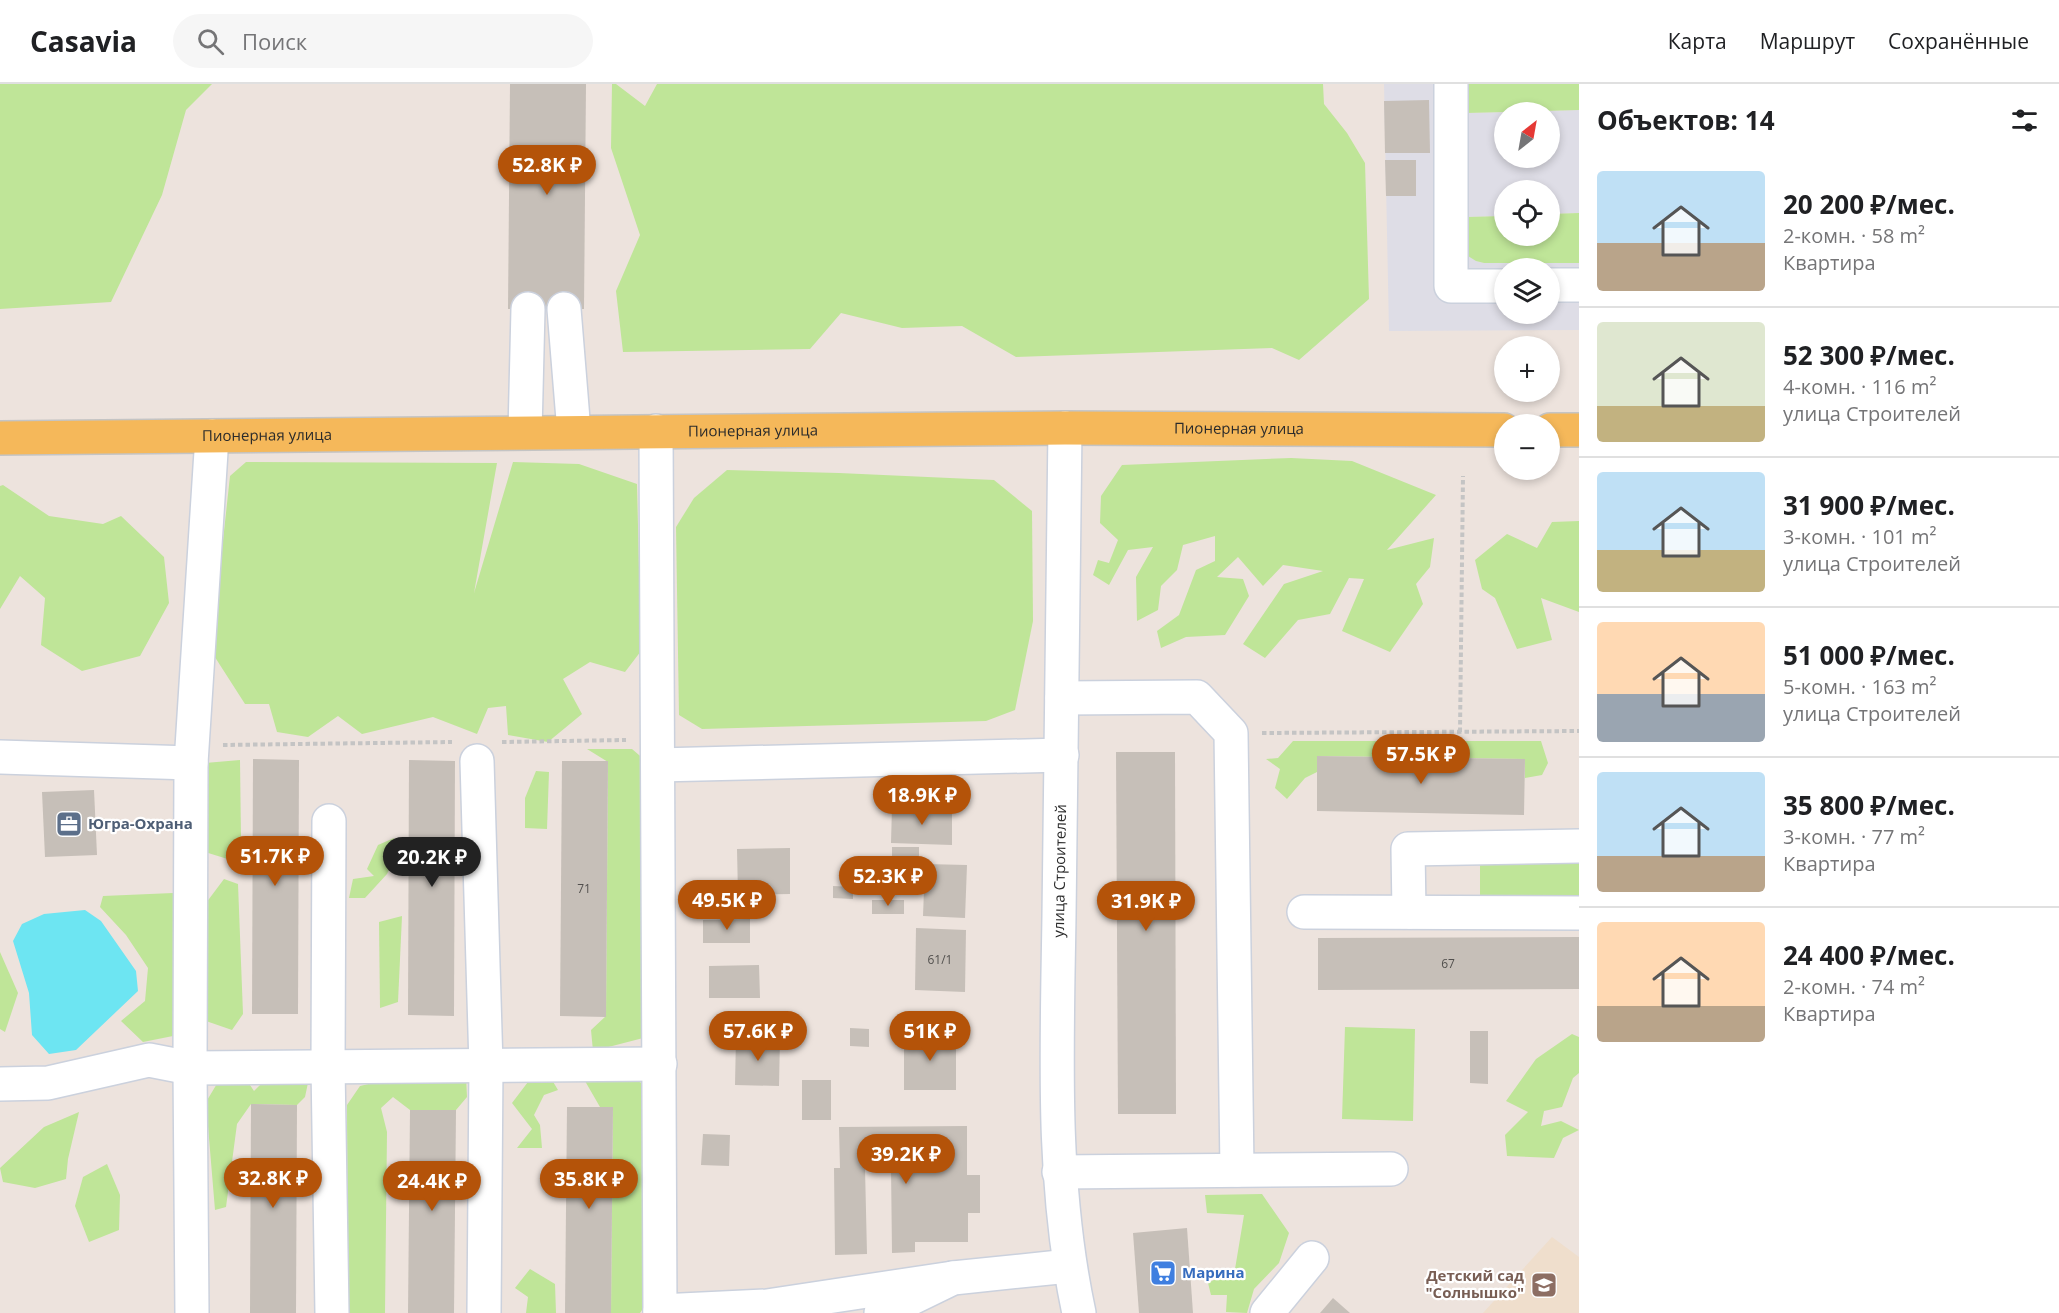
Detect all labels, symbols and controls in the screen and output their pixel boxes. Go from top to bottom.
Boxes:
search box [173,14,593,68]
text: Casavia [30,22,137,60]
icon: search [194,25,227,58]
text: Поиск [242,26,307,56]
text: Карта [1668,27,1727,55]
text: Маршрут [1760,27,1855,55]
text: Сохранённые [1888,27,2029,55]
north arrow [1494,102,1560,168]
map controls [1494,102,1560,480]
text: Объектов: 14 [1597,102,1775,138]
icon: filters [2008,104,2041,137]
pin: 52.8K ₽ [492,145,602,196]
text: 52.8K ₽ [512,151,582,178]
button: locate [1494,180,1560,246]
text: 20 200 ₽/мес. [1783,186,1955,222]
icon: home [1645,195,1717,267]
text: 2-комн. · 58 m² [1783,222,1925,249]
text: Квартира [1783,249,1876,276]
button: layers [1494,258,1560,324]
button: + [1494,336,1560,402]
text: 52 300 ₽/мес. [1783,337,1955,373]
icon: home [1645,346,1717,418]
text: 4-комн. · 116 m² [1783,373,1936,400]
text: улица Строителей [1783,400,1961,427]
button: − [1494,414,1560,480]
street label: Пионерная улица [1174,417,1304,438]
street label: Пионерная улица [688,419,818,441]
street label: Пионерная улица [202,424,332,445]
text: 31 900 ₽/мес. [1783,487,1955,523]
icon: home [1645,496,1717,568]
text: 3-комн. · 101 m² [1783,523,1936,550]
text: улица Строителей [1783,550,1961,577]
text: 51 000 ₽/мес. [1783,637,1955,673]
icon: home [1645,646,1717,718]
text: 5-комн. · 163 m² [1783,673,1936,700]
text: улица Строителей [1783,700,1961,727]
pin: 57.5K ₽ [1366,734,1476,785]
text: 57.5K ₽ [1386,740,1456,767]
pin: 18.9K ₽ [867,775,977,826]
text: 18.9K ₽ [887,781,957,808]
text: 35 800 ₽/мес. [1783,787,1955,823]
icon: home [1645,796,1717,868]
street label: улица Строителей [1048,804,1070,938]
office icon: Югра-Охрана [54,809,84,839]
place label: Югра-Охрана [88,813,193,833]
text: 3-комн. · 77 m² [1783,823,1925,850]
pin: 51.7K ₽ [220,836,330,887]
pin: 20.2K ₽ [377,837,487,888]
text: 51.7K ₽ [240,842,310,869]
text: 20.2K ₽ [397,843,467,870]
text: Квартира [1783,850,1876,877]
pin: 52.3K ₽ [833,856,943,907]
text: 52.3K ₽ [853,862,923,889]
house number: 71 [577,880,591,897]
pin: 49.5K ₽ [672,880,782,931]
pin: 31.9K ₽ [1091,881,1201,932]
text: 49.5K ₽ [692,886,762,913]
text: 31.9K ₽ [1111,887,1181,914]
text: 24 400 ₽/мес. [1783,937,1955,973]
icon: home [1645,946,1717,1018]
house number: 61/1 [928,951,952,968]
house number: 67 [1441,955,1455,972]
text: 2-комн. · 74 m² [1783,973,1925,1000]
text: Квартира [1783,1000,1876,1027]
pin: 57.6K ₽ [703,1011,813,1062]
pin: 51K ₽ [888,1011,972,1062]
text: 57.6K ₽ [723,1017,793,1044]
text: 51K ₽ [904,1017,957,1044]
pin: 39.2K ₽ [851,1134,961,1185]
text: 39.2K ₽ [871,1140,941,1167]
pin: 32.8K ₽ [218,1158,328,1209]
pin: 35.8K ₽ [534,1159,644,1210]
pin: 24.4K ₽ [377,1161,487,1212]
text: 32.8K ₽ [238,1164,308,1191]
text: 35.8K ₽ [554,1165,624,1192]
text: 24.4K ₽ [397,1167,467,1194]
supermarket icon: Марина [1148,1258,1178,1288]
place label: Марина [1182,1262,1245,1282]
place label: Детский сад "Солнышко" [1426,1265,1524,1302]
school or university icon: Детский сад "Солнышко" [1529,1270,1559,1300]

